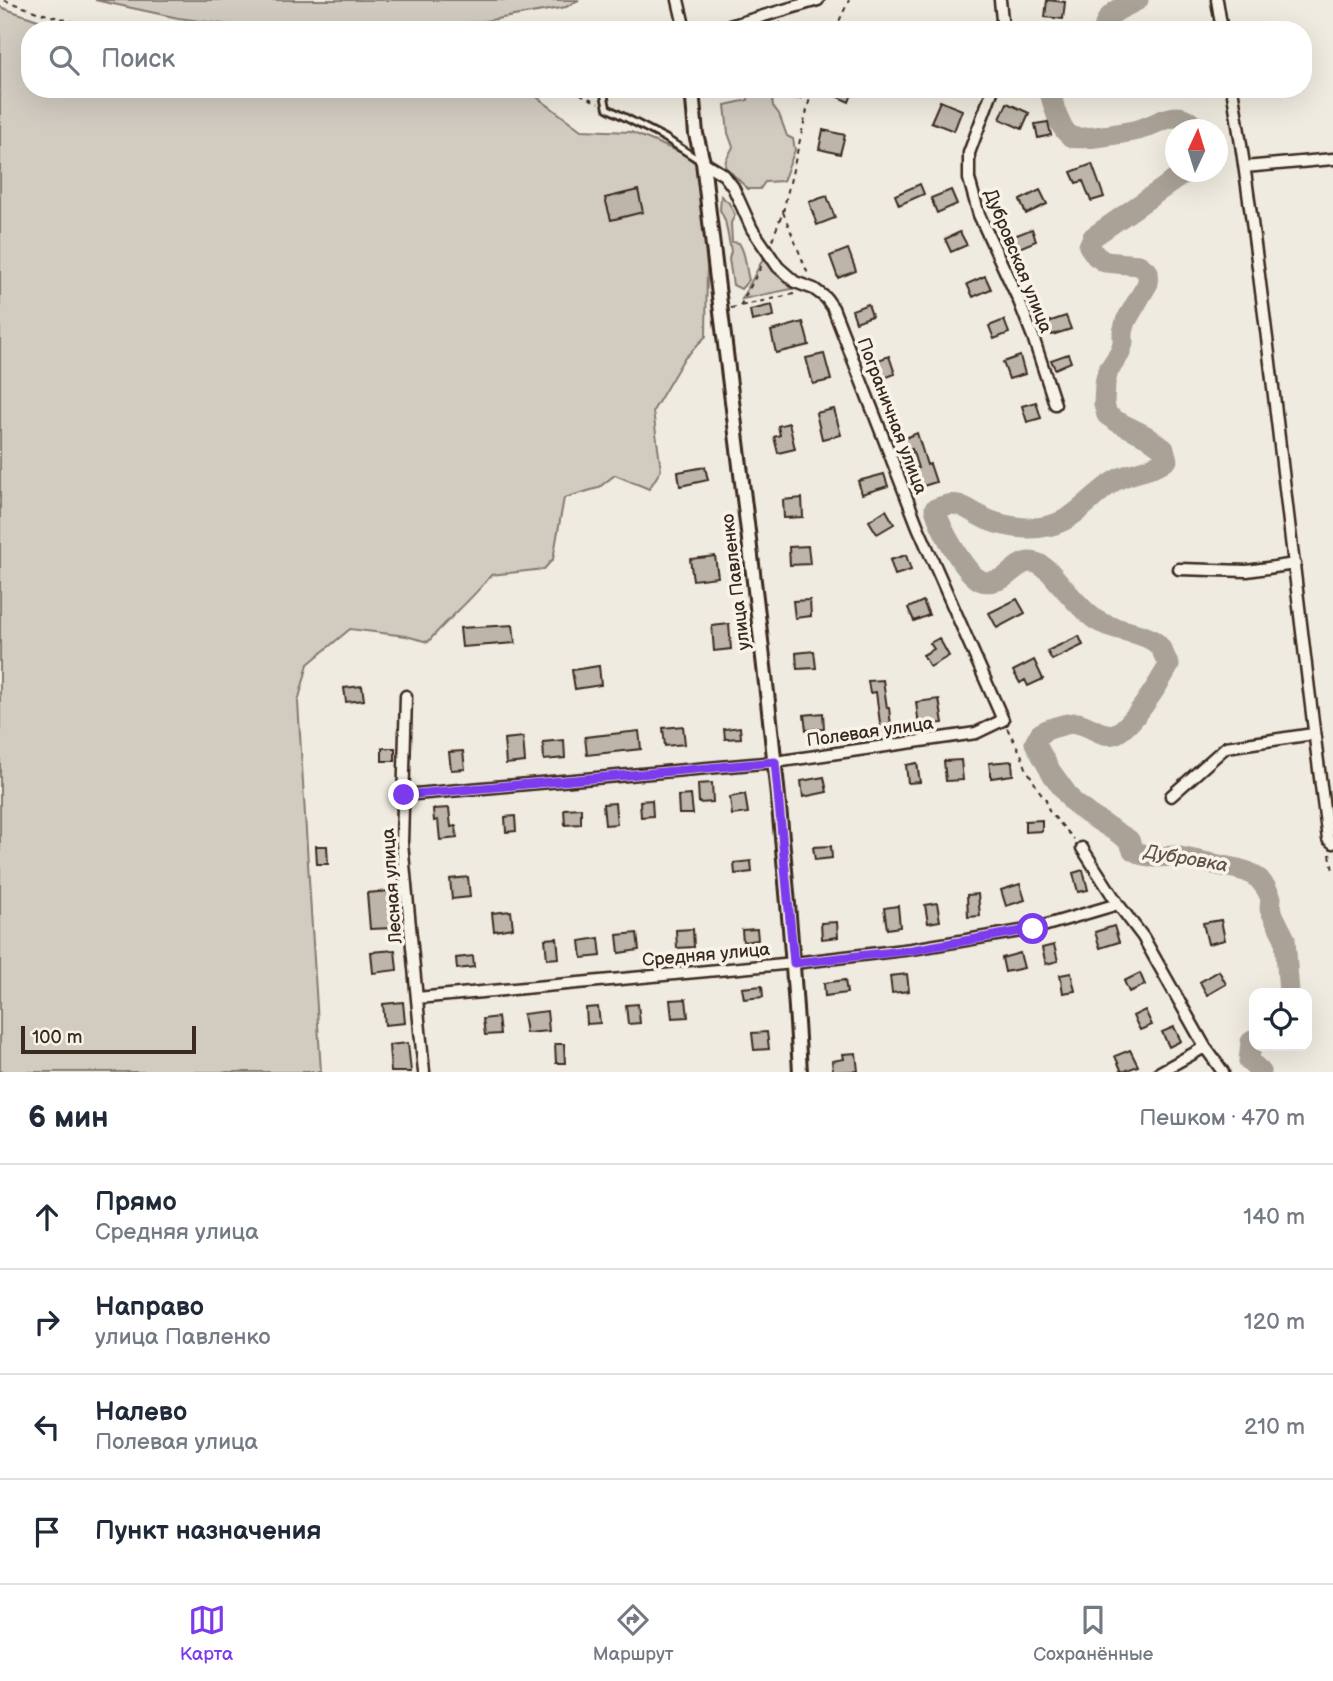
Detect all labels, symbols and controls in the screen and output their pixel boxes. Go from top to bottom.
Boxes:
search box [21,21,1312,98]
icon: search [45,41,83,79]
text: Поиск [101,44,175,75]
north arrow [1165,119,1228,182]
street label: Дубровская улица [980,186,1057,336]
street label: Пограничная улица [853,335,932,497]
street label: улица Павленко [717,513,755,651]
street label: Полевая улица [805,713,935,751]
route end [388,779,419,810]
street label: Лесная улица [377,827,407,945]
water label: Дубровка [1141,840,1230,878]
route start [1017,913,1048,944]
street label: Средняя улица [641,939,771,971]
map controls [1249,988,1312,1051]
button: locate [1249,988,1312,1051]
scale bar [21,1023,196,1055]
text: 100 m [32,1026,83,1049]
text: 6 мин [28,1100,109,1136]
text: Пешком · 470 m [1139,1104,1305,1132]
text: Прямо [95,1187,177,1218]
icon: ahead [28,1198,66,1236]
text: 140 m [1243,1203,1305,1231]
text: Средняя улица [95,1218,259,1246]
text: Направо [95,1292,204,1323]
icon: right [28,1303,66,1341]
text: 120 m [1244,1308,1305,1336]
text: улица Павленко [95,1323,270,1351]
text: Налево [95,1397,187,1428]
icon: left [28,1408,66,1446]
text: 210 m [1244,1413,1305,1441]
text: Полевая улица [95,1428,258,1456]
icon: arrive [28,1513,66,1551]
text: Пункт назначения [95,1516,321,1547]
tab: Карта [180,1601,233,1666]
tab: Маршрут [593,1601,674,1666]
tab: Сохранённые [1033,1601,1153,1666]

